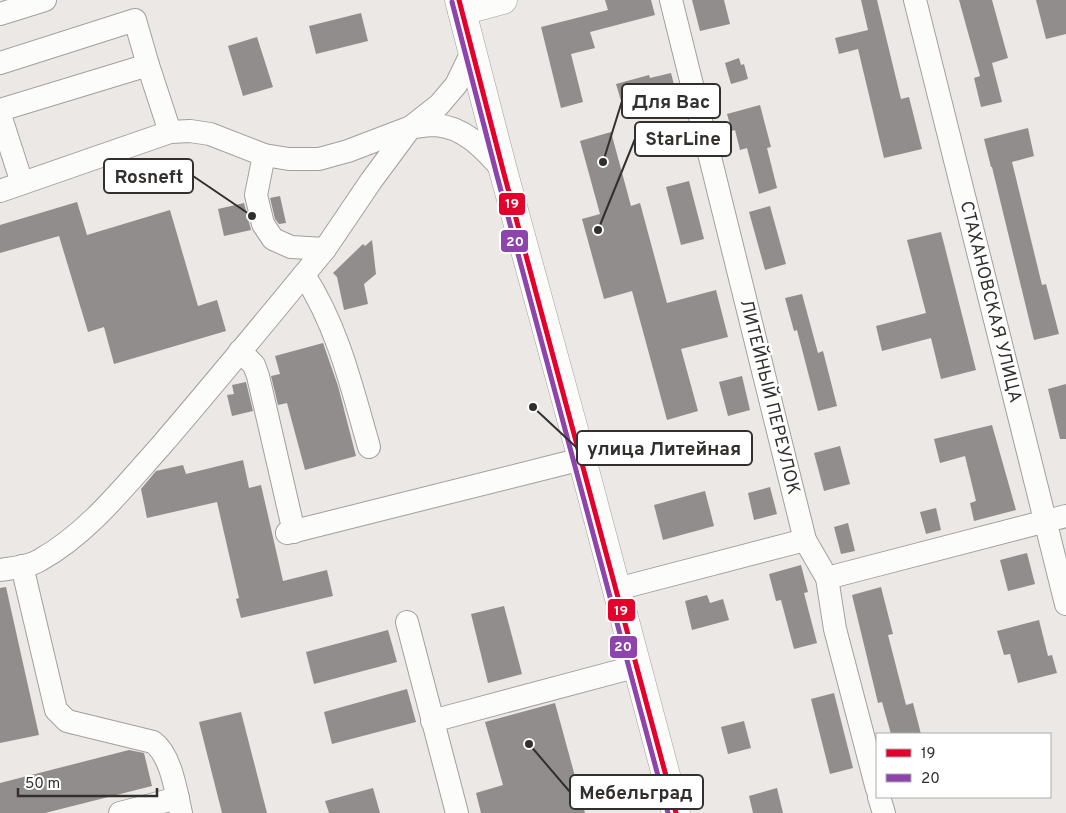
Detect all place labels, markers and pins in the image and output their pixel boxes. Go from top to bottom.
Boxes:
callout: Для Вас [622,84,720,118]
callout: StarLine [635,122,731,156]
callout: Rosneft [104,159,193,193]
callout: улица Литейная [577,431,752,465]
callout: Мебельград [570,775,703,809]

